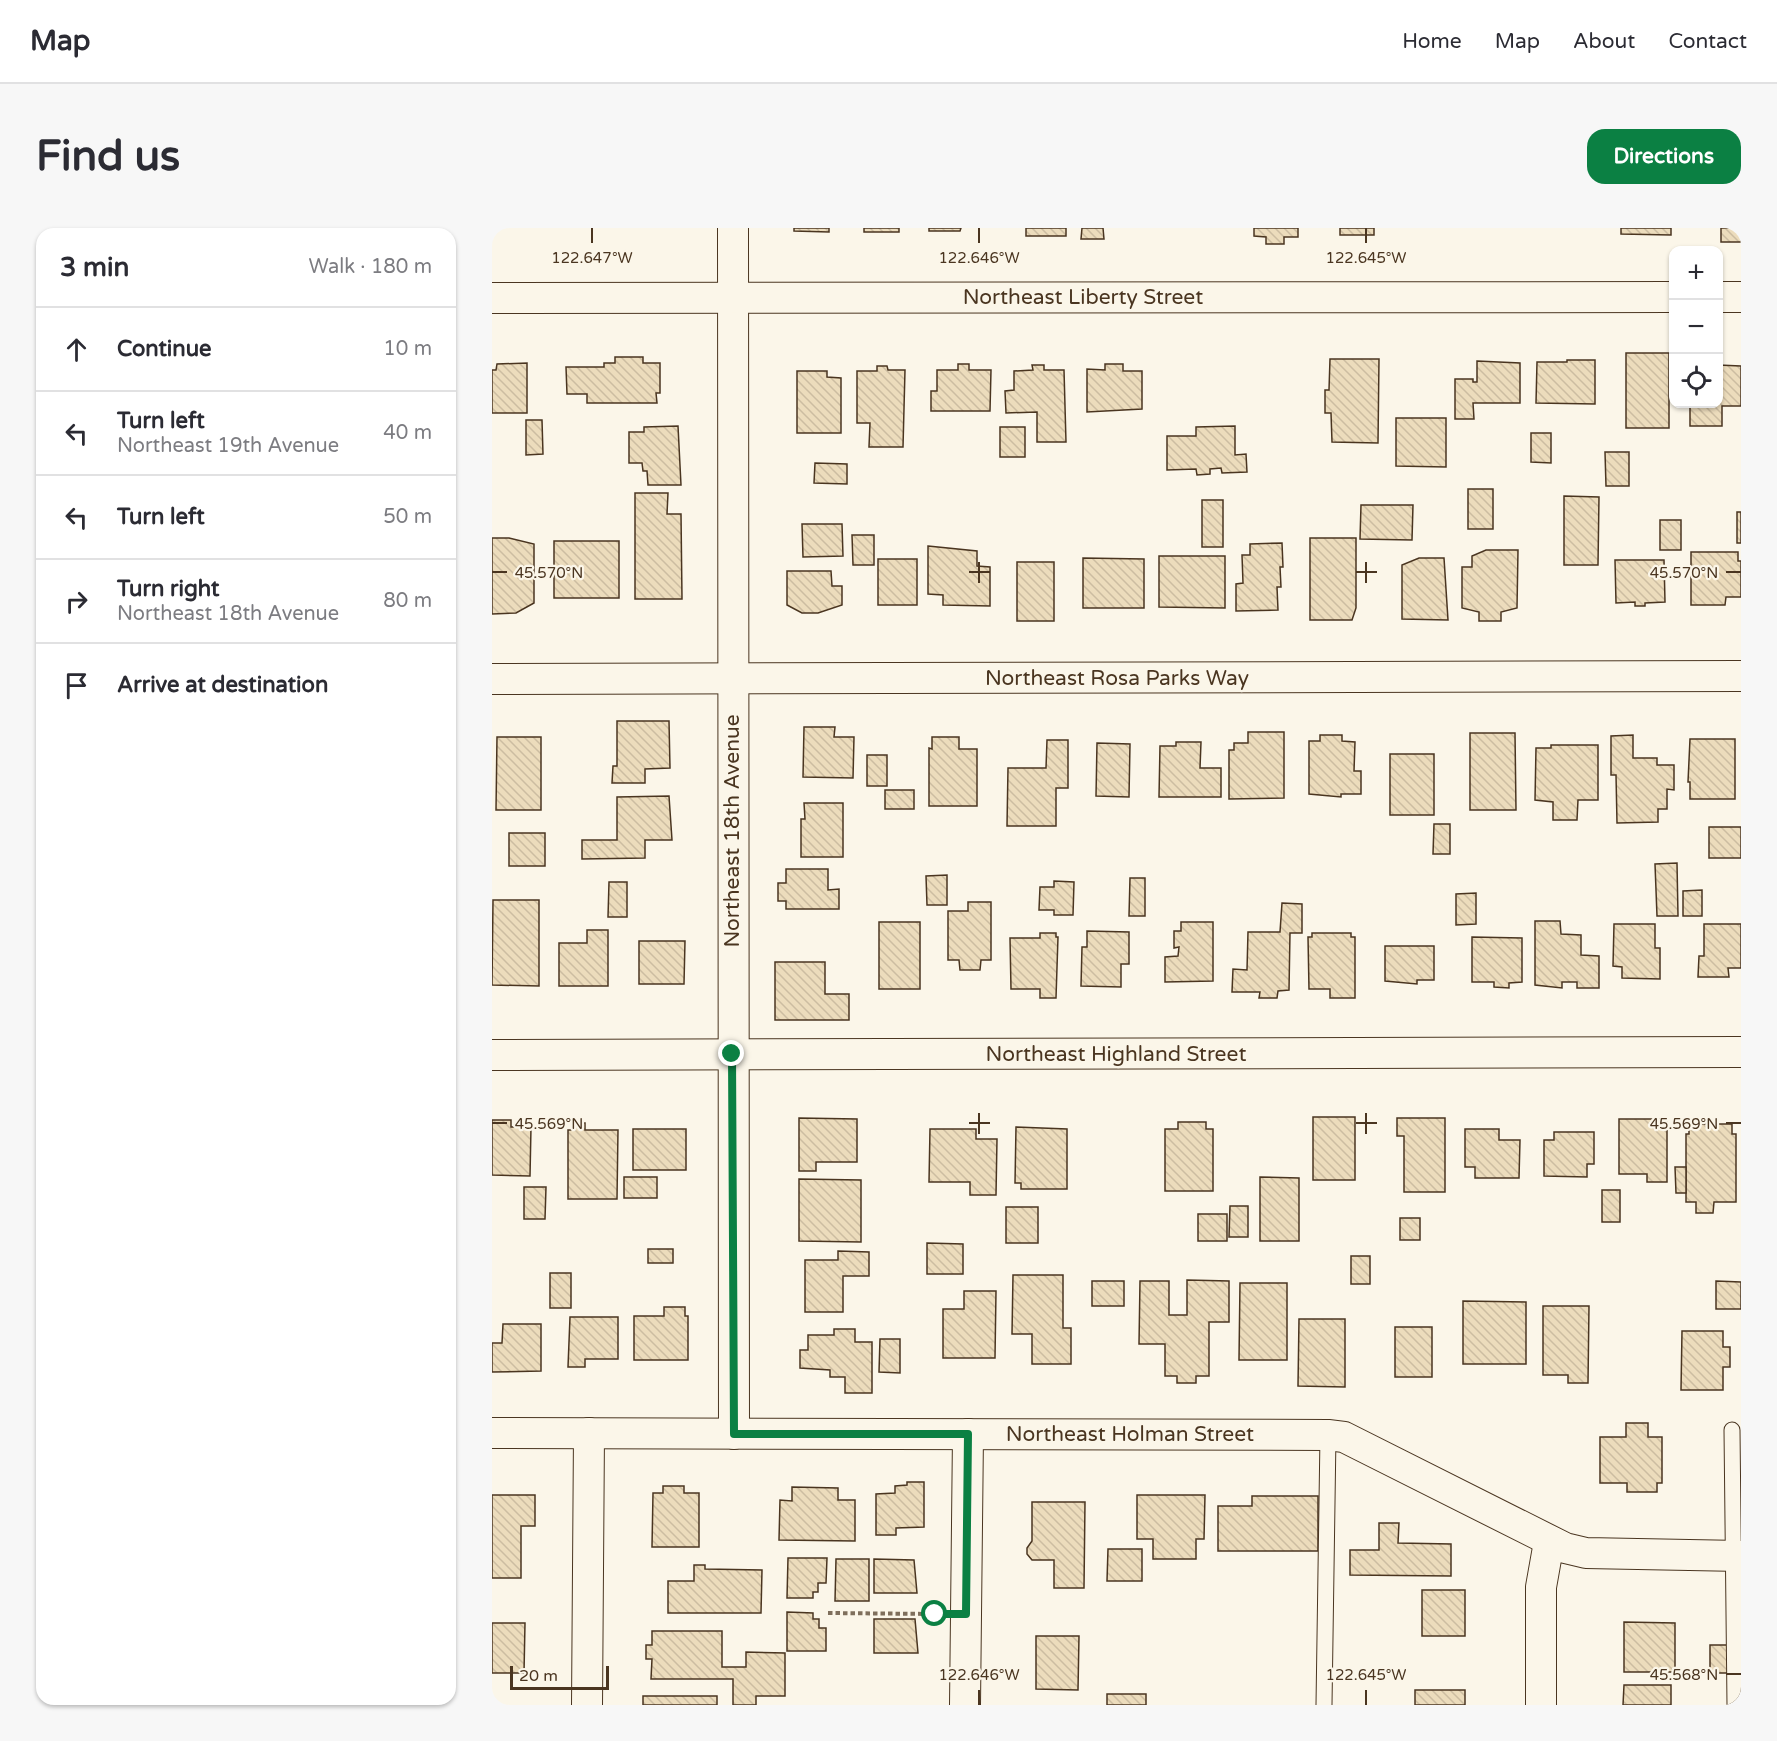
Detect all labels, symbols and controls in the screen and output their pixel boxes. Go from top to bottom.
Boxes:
text: Map [30,24,90,58]
text: Home [1402,29,1462,54]
text: Map [1495,29,1540,54]
text: About [1573,29,1635,54]
text: Contact [1668,29,1747,54]
button: Directions [1587,129,1741,184]
text: Find us [36,131,180,182]
map controls [1669,246,1723,408]
button: + [1669,246,1723,300]
text: 122.647°W [551,249,633,267]
text: 122.646°W [938,249,1020,267]
text: 122.645°W [1326,249,1406,267]
text: 3 min [60,252,129,283]
text: Walk · 180 m [309,255,432,279]
street label: Northeast Liberty Street [963,285,1203,310]
button: − [1669,300,1723,354]
icon: ahead [60,333,93,366]
text: Continue [117,336,212,362]
text: 10 m [383,337,432,361]
button: locate [1669,354,1723,408]
text: Turn left [117,408,205,434]
icon: left [60,417,93,450]
text: 40 m [383,421,432,445]
text: Northeast 19th Avenue [117,434,339,458]
icon: left [60,501,93,534]
text: Turn left [117,504,205,530]
text: 50 m [383,505,432,529]
text: 45.570°N [515,564,583,582]
text: 45.570°N [1650,564,1718,582]
text: Turn right [117,576,219,602]
icon: right [60,585,93,618]
text: 80 m [383,589,432,613]
text: Northeast 18th Avenue [117,602,339,626]
street label: Northeast Rosa Parks Way [985,666,1249,691]
icon: arrive [60,669,93,702]
text: Arrive at destination [117,672,328,698]
street label: Northeast 18th Avenue [720,714,745,948]
route end [718,1040,744,1066]
street label: Northeast Highland Street [986,1042,1246,1067]
text: 45.569°N [515,1115,583,1133]
text: 45.569°N [1650,1115,1718,1133]
street label: Northeast Holman Street [1006,1422,1254,1447]
route start [921,1600,947,1626]
scale bar [510,1663,609,1690]
text: 20 m [519,1666,558,1686]
text: 122.646°W [938,1666,1020,1684]
text: 122.645°W [1326,1666,1406,1684]
text: 45.568°N [1650,1666,1718,1684]

